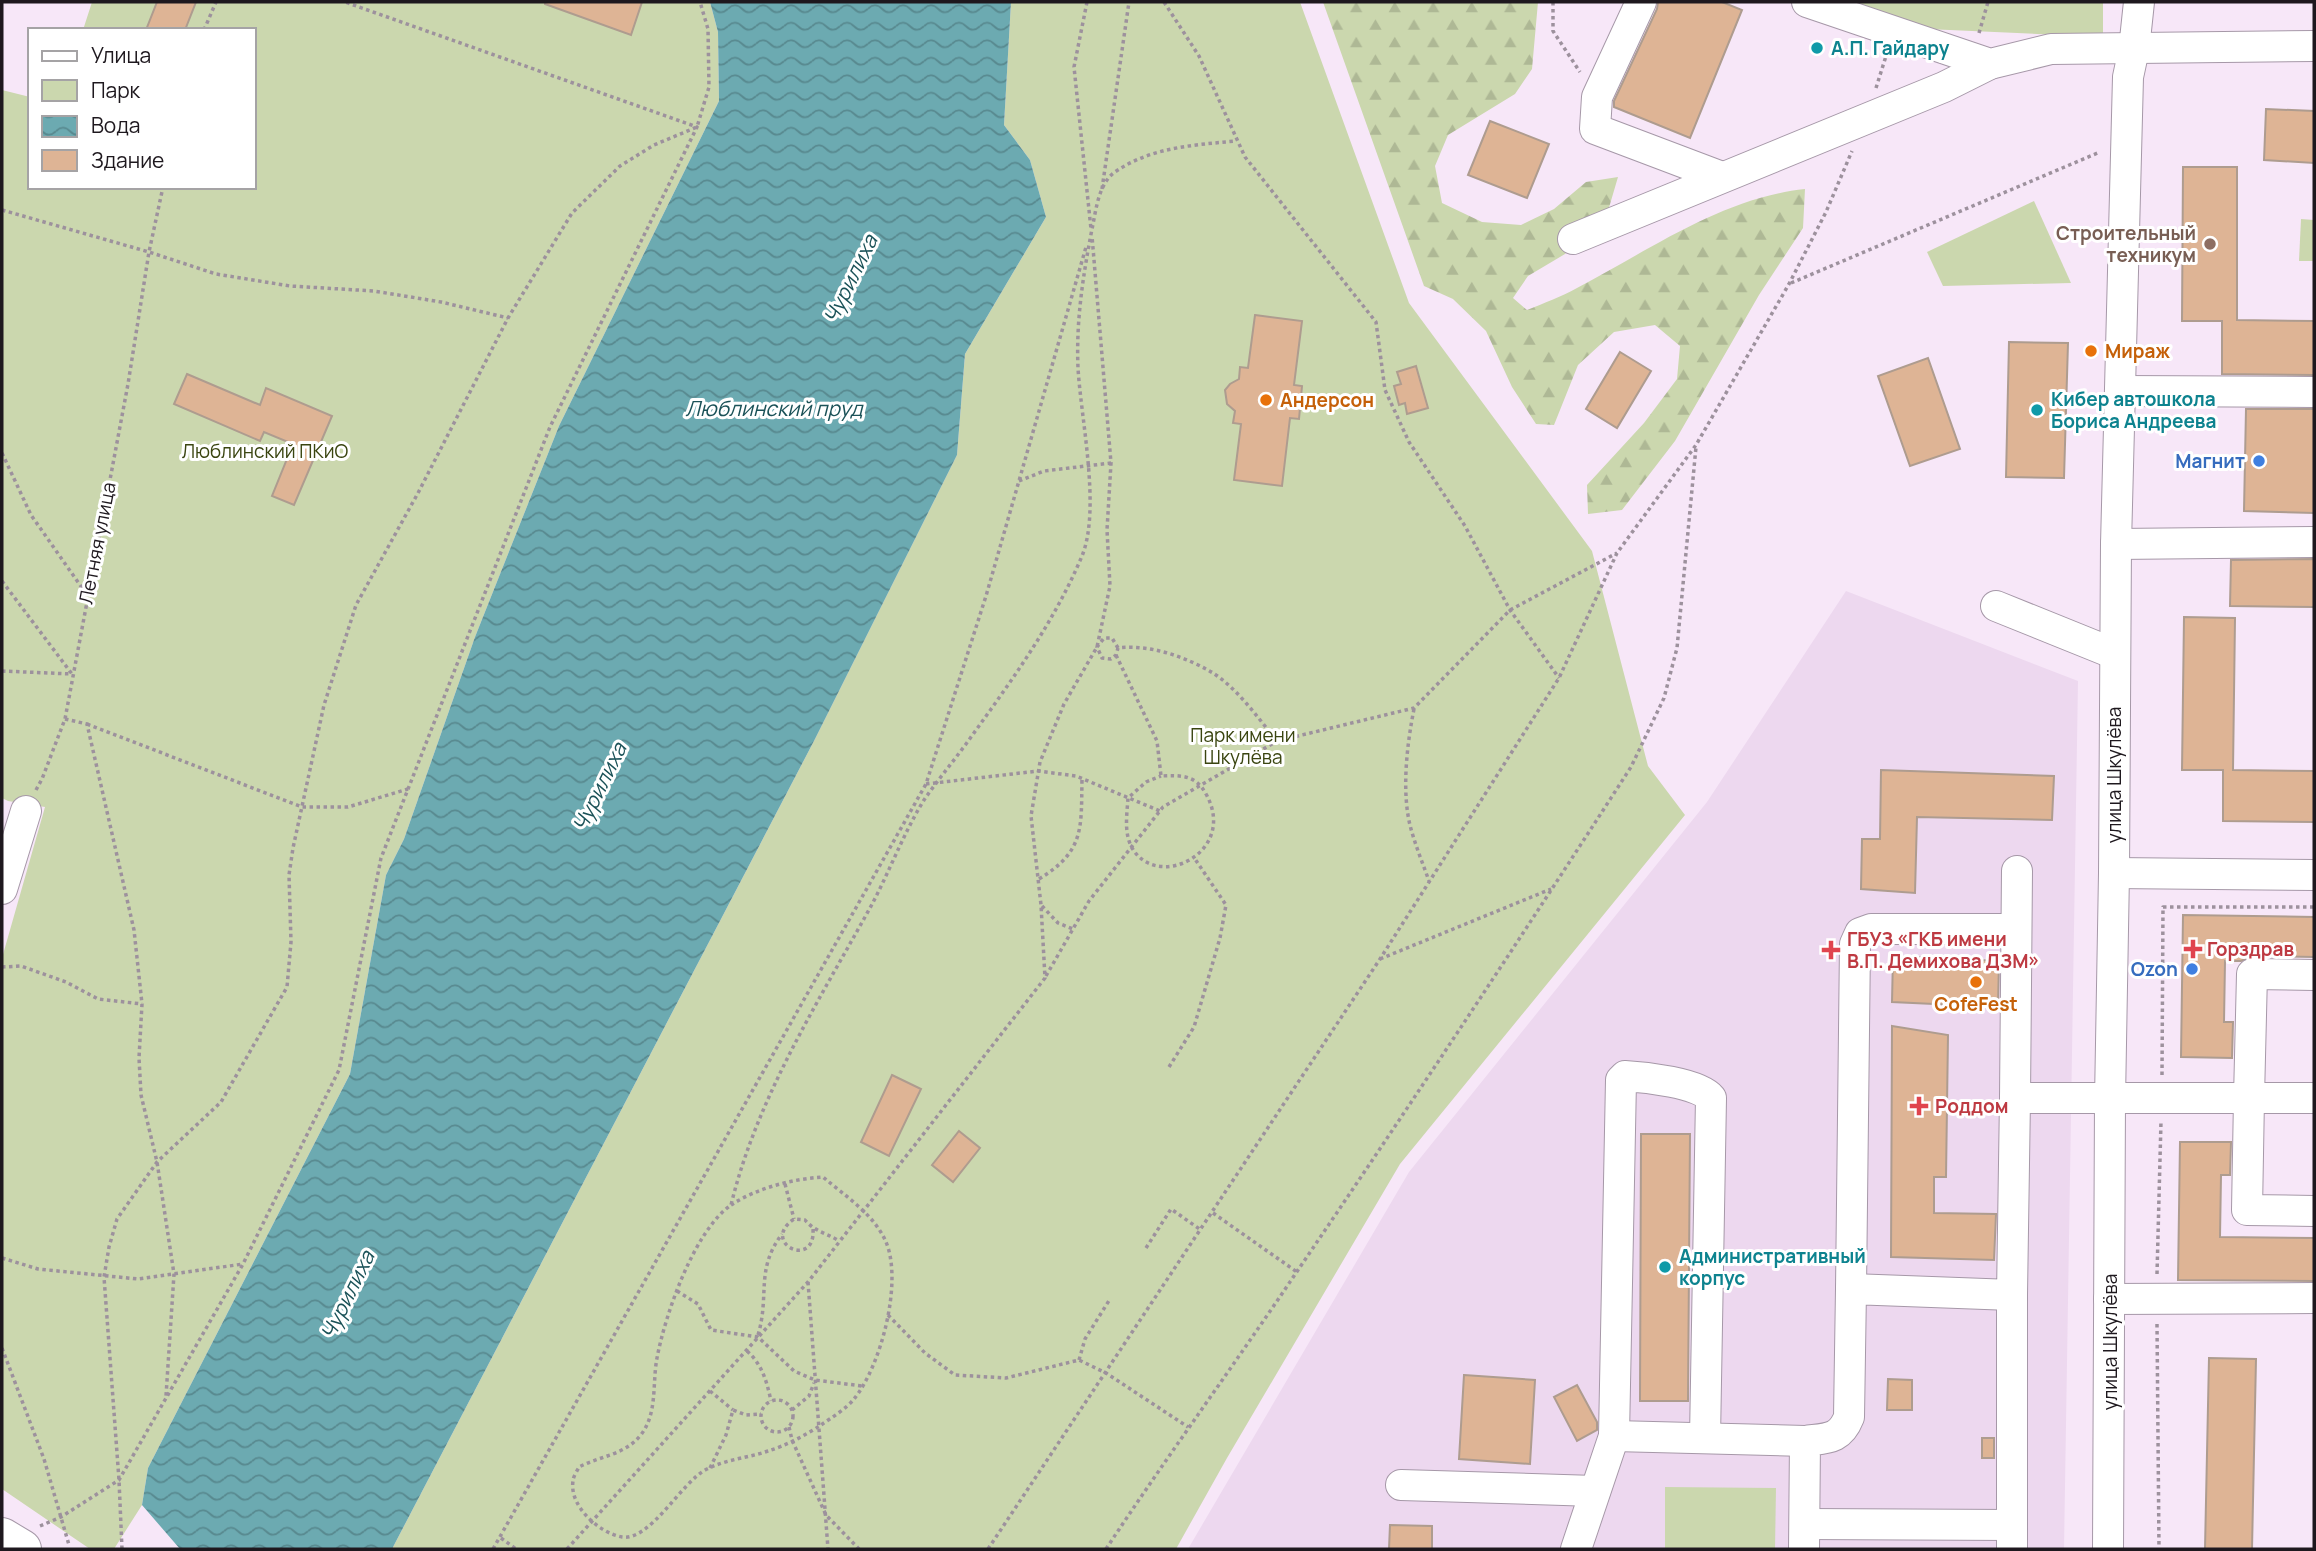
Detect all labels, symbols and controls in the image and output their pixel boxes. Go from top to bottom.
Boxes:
legend [28,28,256,189]
place label: А.П. Гайдару [1831,35,1950,61]
marker: А.П. Гайдару [1809,40,1825,56]
text: Улица [91,41,151,69]
text: Парк [91,76,141,104]
text: Вода [91,111,141,139]
text: Здание [91,146,164,174]
place label: Строительный техникум [2056,220,2196,268]
water label: Чурилиха [817,229,884,328]
marker: Строительный техникум [2202,236,2218,252]
place label: Мираж [2105,338,2170,364]
marker: Мираж [2083,343,2099,359]
place label: Кибер автошкола Бориса Андреева [2051,386,2216,434]
place label: Андерсон [1280,387,1374,413]
marker: Андерсон [1258,392,1274,408]
water label: Люблинский пруд [685,394,864,422]
marker: Кибер автошкола Бориса Андреева [2029,402,2045,418]
park label: Люблинский ПКиО [182,438,349,464]
place label: Магнит [2175,448,2245,474]
marker: Магнит [2251,453,2267,469]
street label: Летняя улица [72,480,122,606]
street label: улица Шкулёва [2101,707,2127,843]
park label: Парк имени Шкулёва [1190,722,1296,770]
water label: Чурилиха [566,737,633,836]
place label: ГБУЗ «ГКБ имени В.П. Демихова ДЗМ» [1847,926,2040,974]
place label: Горздрав [2207,936,2294,962]
marker: ГБУЗ «ГКБ имени В.П. Демихова ДЗМ» [1821,940,1841,960]
marker: Горздрав [2185,941,2201,957]
place label: Ozon [2131,956,2178,982]
marker: Ozon [2184,961,2200,977]
marker: CofeFest [1968,974,1984,990]
place label: CofeFest [1934,991,2018,1017]
place label: Роддом [1935,1093,2008,1119]
marker: Роддом [1909,1096,1929,1116]
place label: Административный корпус [1679,1243,1866,1291]
water label: Чурилиха [314,1245,381,1344]
marker: Административный корпус [1657,1259,1673,1275]
street label: улица Шкулёва [2097,1274,2123,1410]

